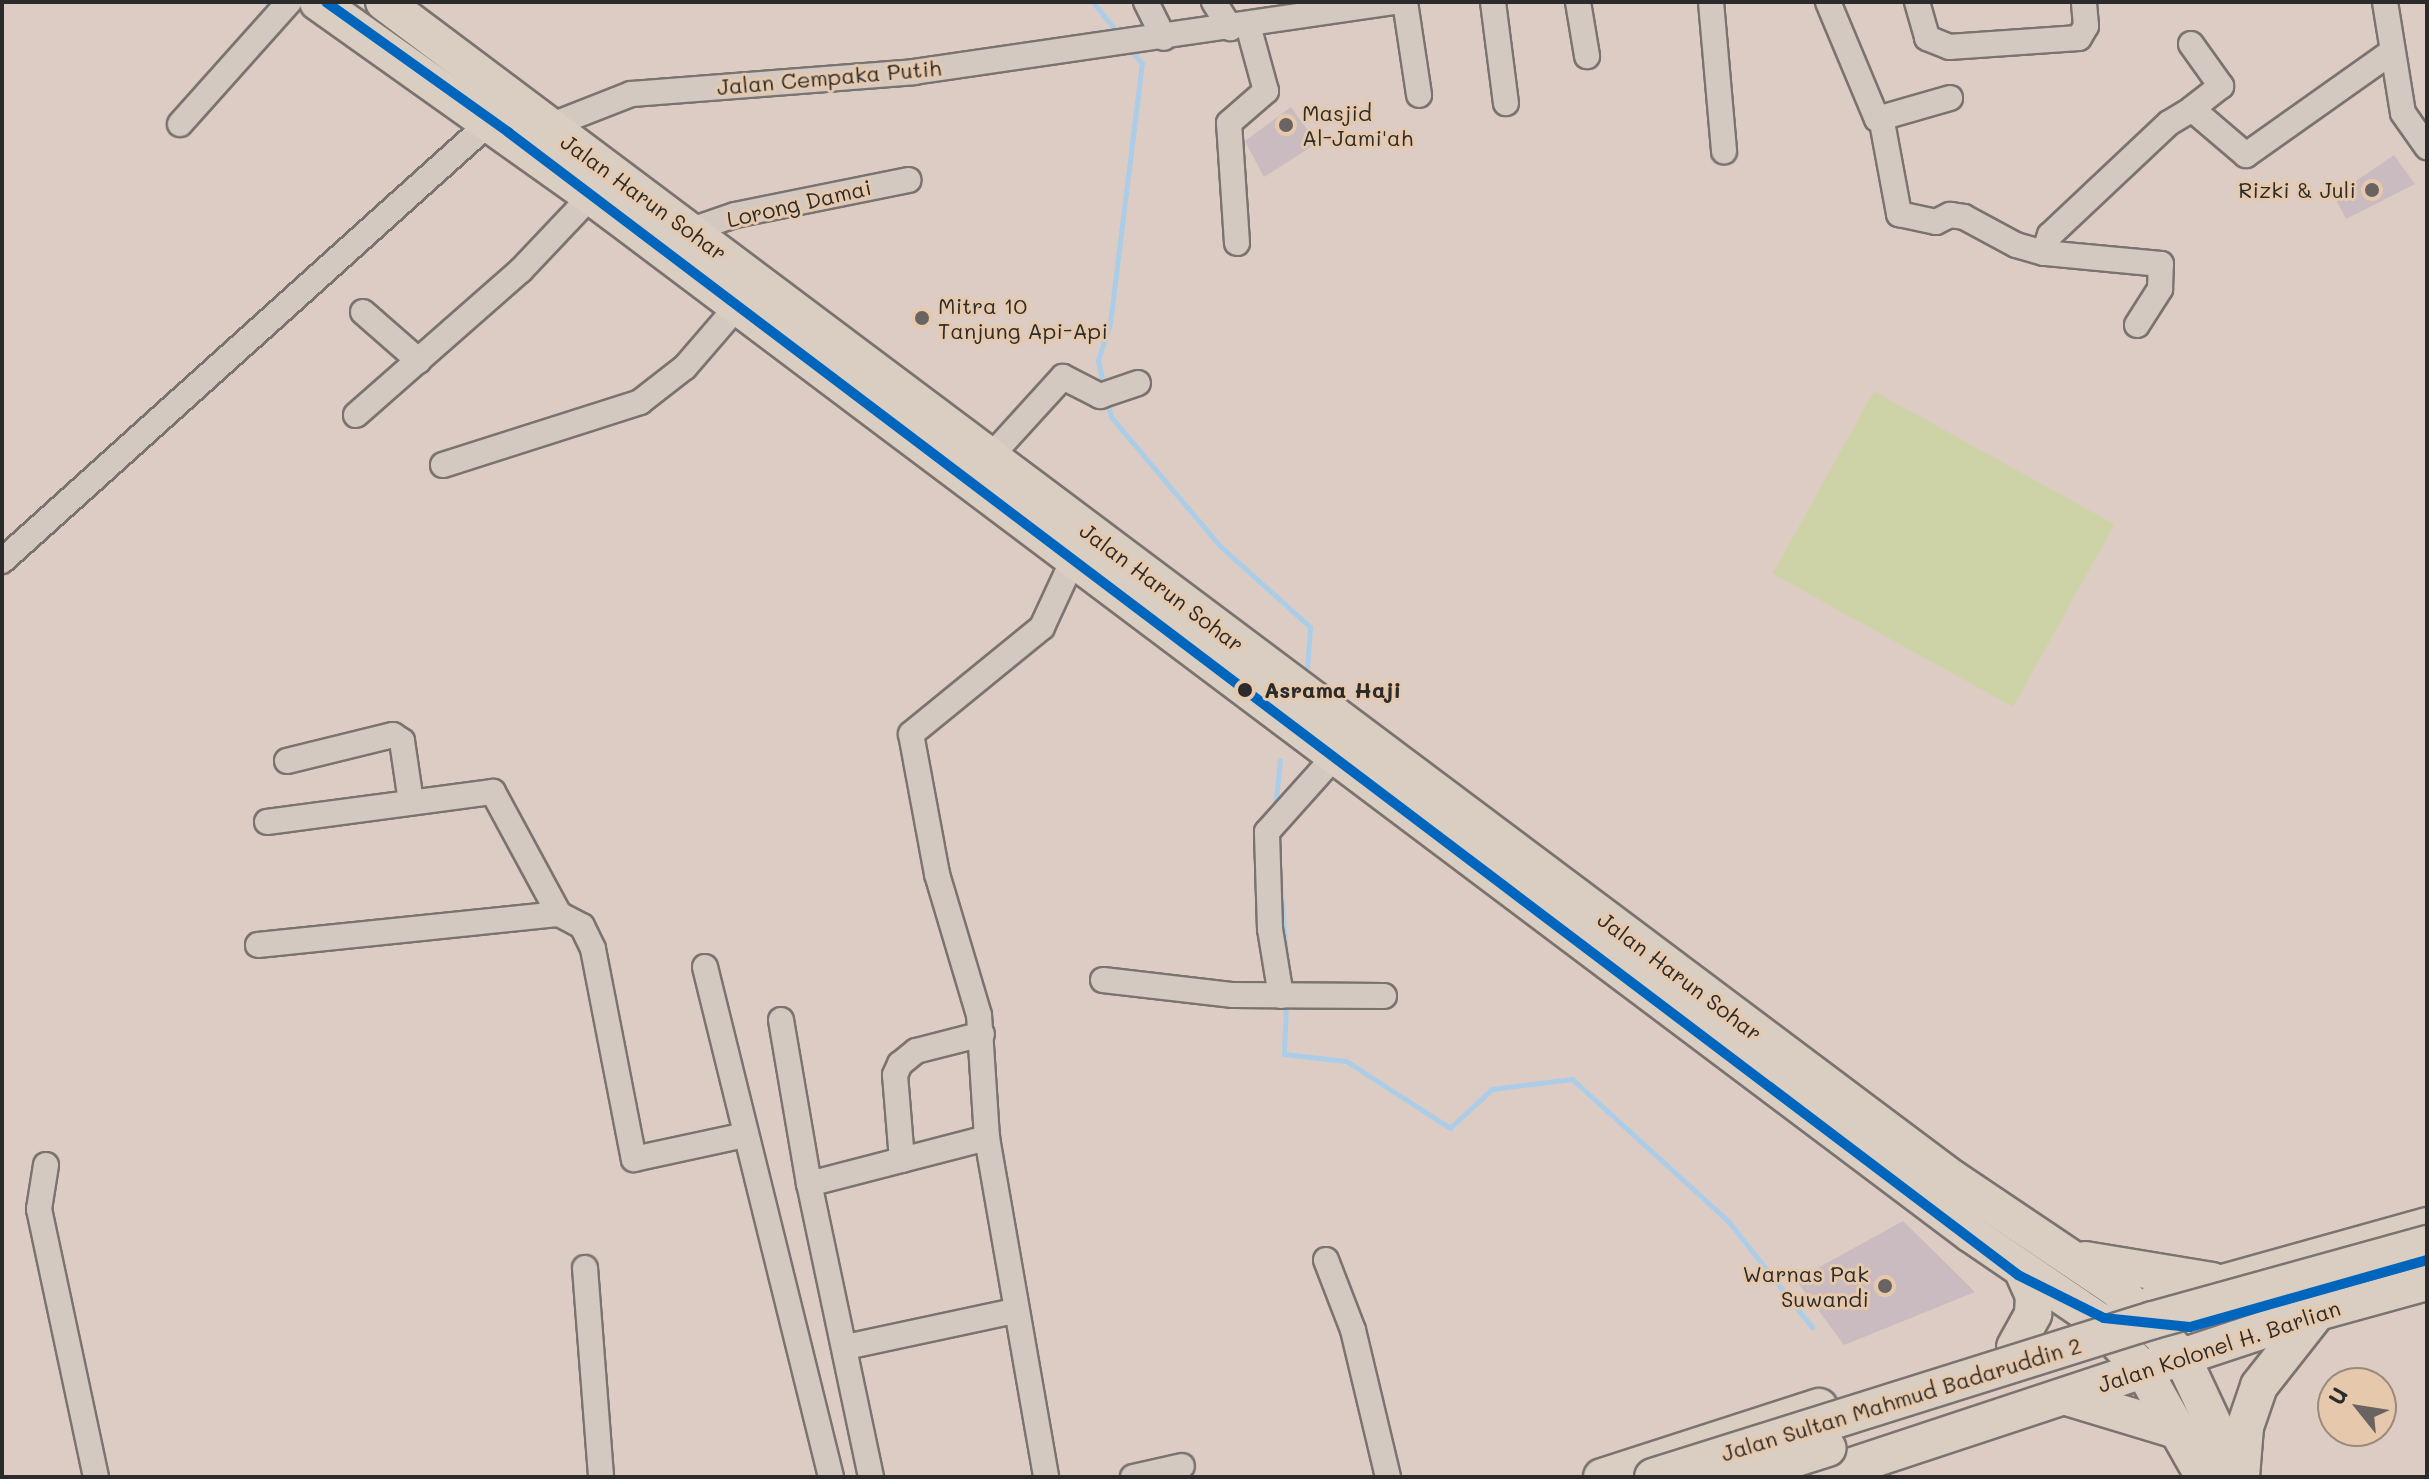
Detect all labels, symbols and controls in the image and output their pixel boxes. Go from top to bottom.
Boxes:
street label: Jalan Cempaka Putih [716,54,942,100]
place label: Masjid Al-Jami'ah [1302,99,1413,150]
marker: Masjid Al-Jami'ah [1277,116,1295,134]
street label: Jalan Harun Sohar [556,128,732,266]
street label: Lorong Damai [724,174,874,232]
place label: Rizki & Juli [2238,177,2356,203]
marker: Rizki & Juli [2363,181,2381,199]
place label: Mitra 10 Tanjung Api-Api [938,292,1108,344]
marker: Mitra 10 Tanjung Api-Api [913,309,931,327]
street label: Jalan Harun Sohar [1075,517,1249,657]
place label: Asrama Haji [1264,677,1401,703]
marker: Asrama Haji [1233,678,1257,702]
street label: Jalan Harun Sohar [1593,906,1767,1046]
place label: Warnas Pak Suwandi [1742,1260,1869,1312]
marker: Warnas Pak Suwandi [1876,1277,1894,1295]
street label: Jalan Kolonel H. Barlian [2094,1294,2344,1398]
street label: Jalan Sultan Mahmud Badaruddin 2 [1718,1332,2084,1466]
north arrow [2317,1367,2397,1447]
text: U [2321,1382,2354,1410]

